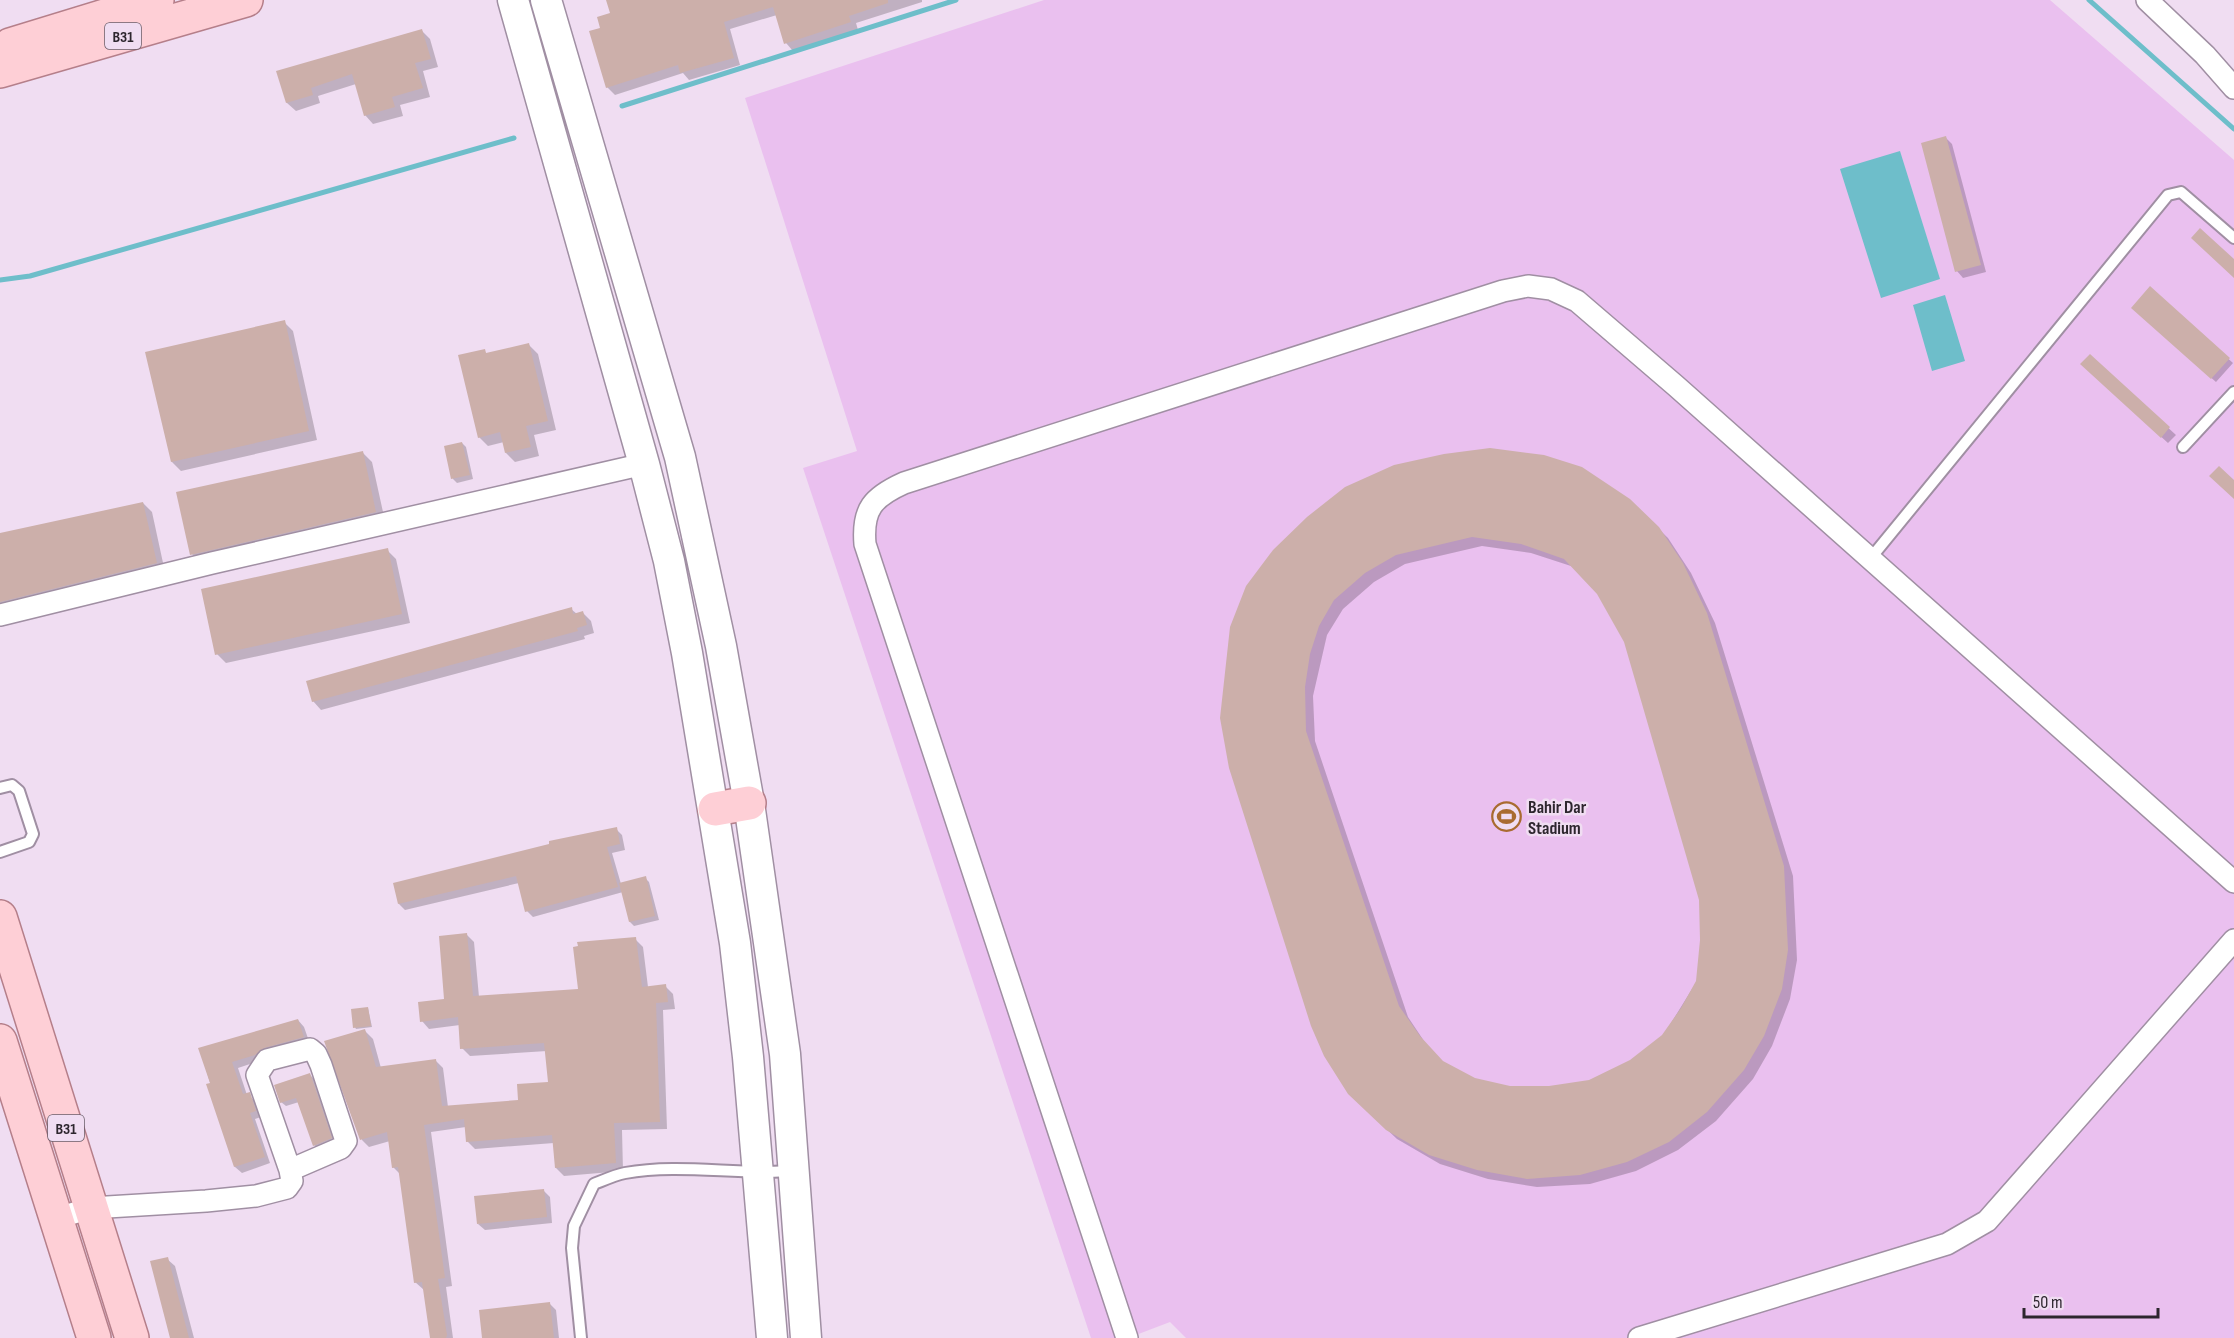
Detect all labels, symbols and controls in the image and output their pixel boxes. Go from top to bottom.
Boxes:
road number: B31 [105,23,141,49]
place label: Bahir Dar Stadium [1528,797,1587,839]
sports icon: Bahir Dar Stadium [1491,801,1523,833]
road number: B31 [48,1115,84,1141]
scale bar [2024,1281,2158,1319]
text: 50 m [2033,1292,2063,1313]

